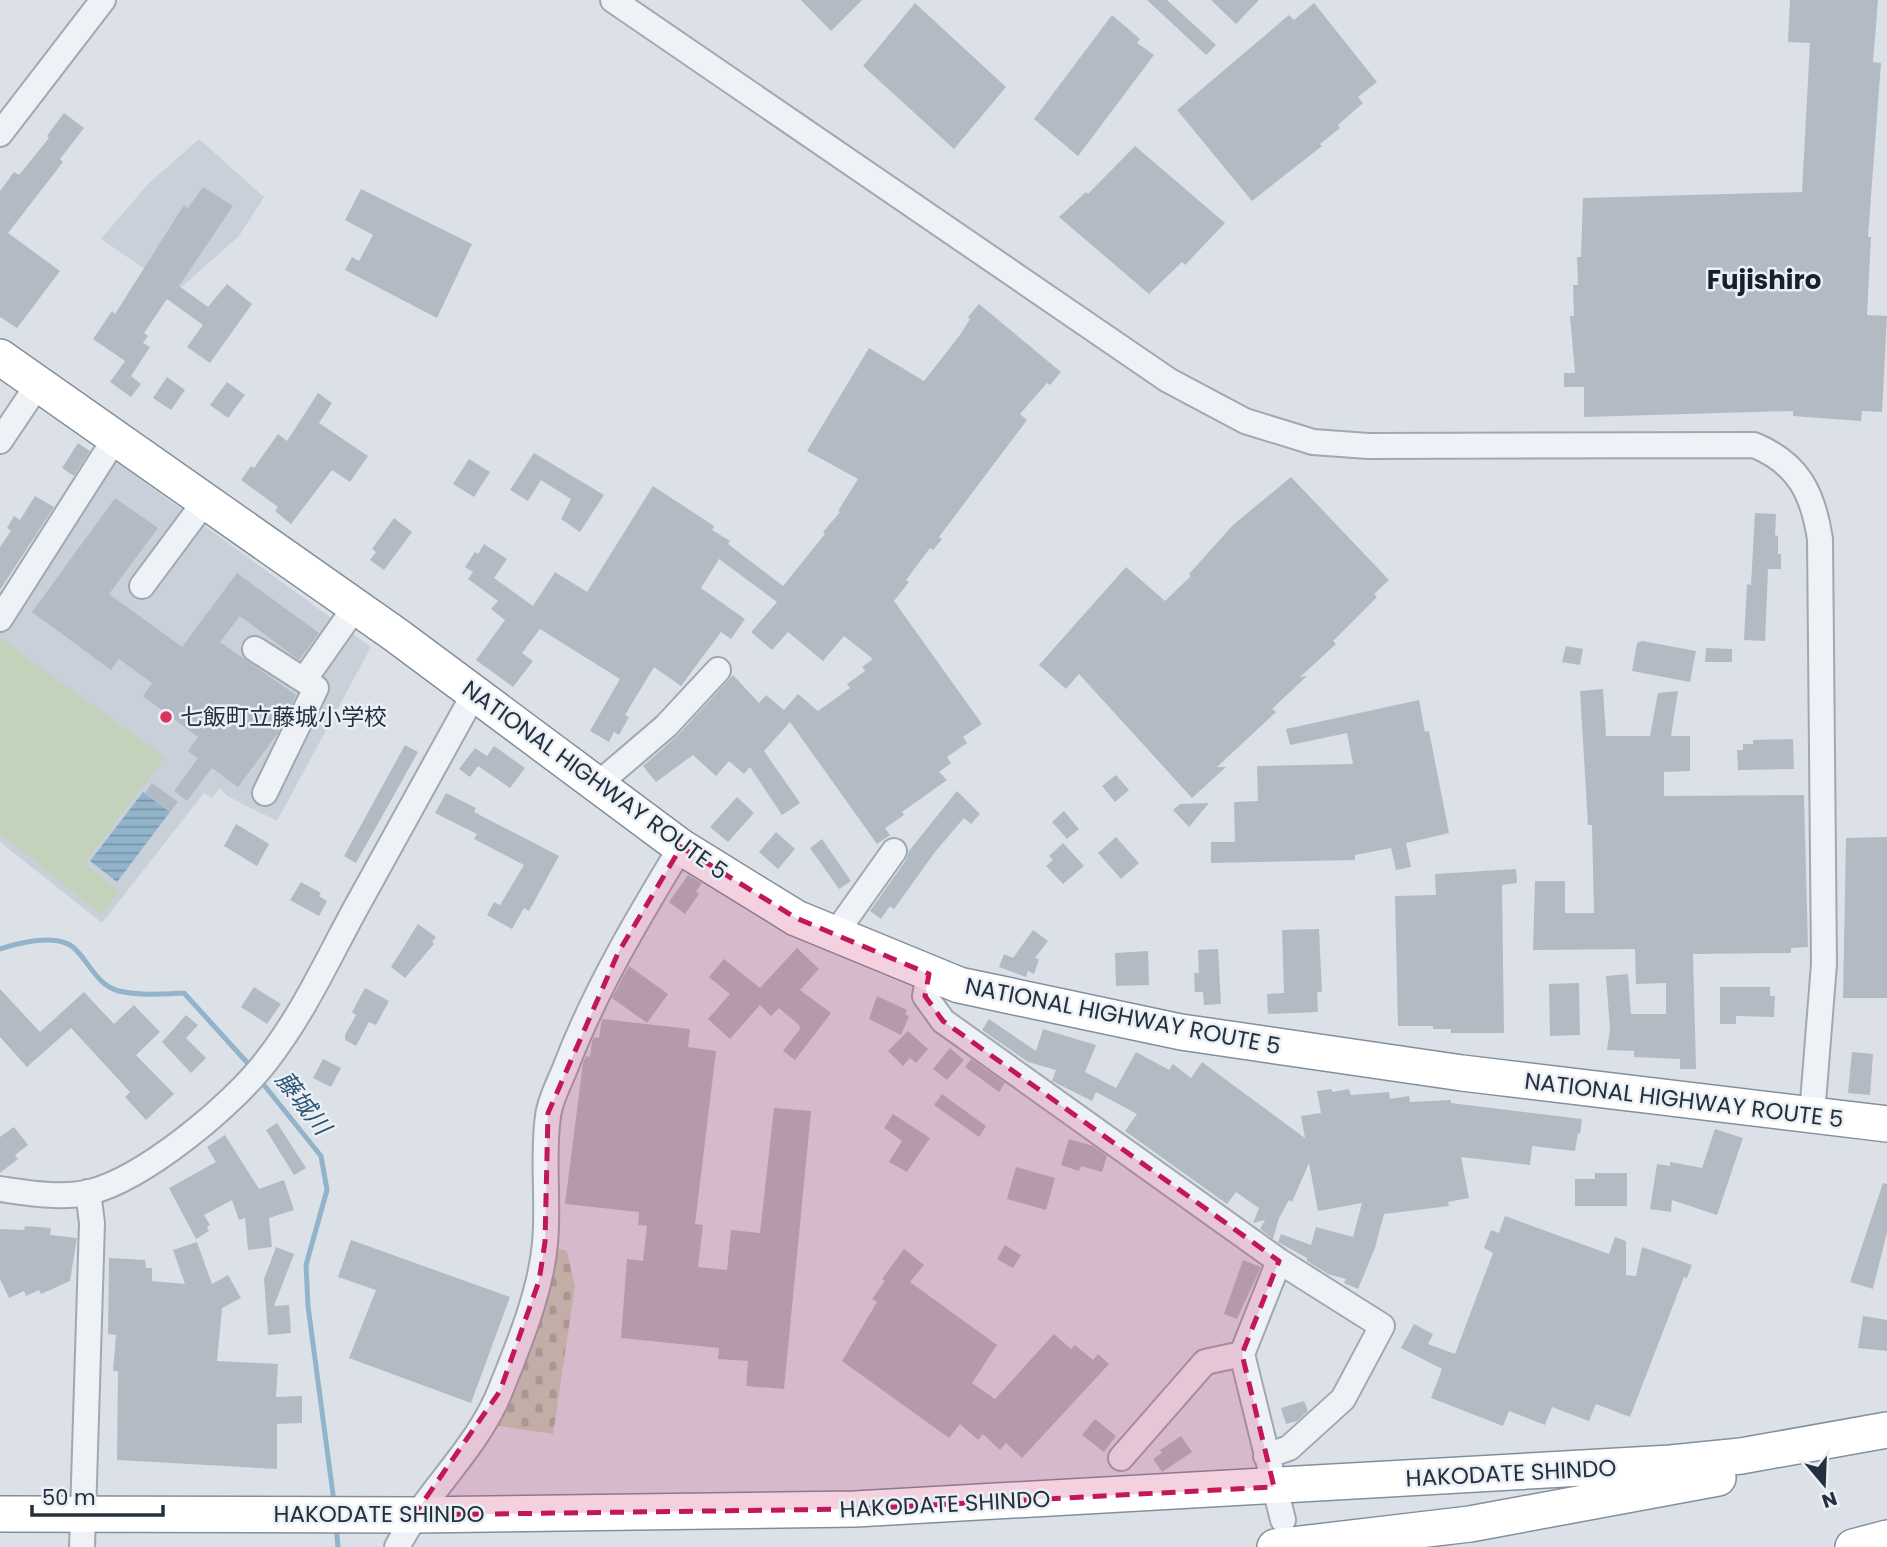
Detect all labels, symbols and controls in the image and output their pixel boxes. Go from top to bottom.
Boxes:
district label: Fujishiro [1707,262,1821,298]
street label: NATIONAL HIGHWAY ROUTE 5 [456,673,734,887]
place label: 七飯町立藤城小学校 [180,701,387,733]
marker: 七飯町立藤城小学校 [158,709,174,725]
street label: NATIONAL HIGHWAY ROUTE 5 [962,970,1284,1062]
water label: 藤城川 [268,1064,340,1144]
street label: NATIONAL HIGHWAY ROUTE 5 [1523,1065,1845,1135]
north arrow [1789,1449,1859,1519]
street label: HAKODATE SHINDO [1405,1452,1617,1494]
scale bar [32,1474,163,1518]
text: 50 m [42,1483,96,1512]
street label: HAKODATE SHINDO [839,1483,1051,1525]
text: N [1818,1485,1841,1515]
street label: HAKODATE SHINDO [273,1498,485,1530]

